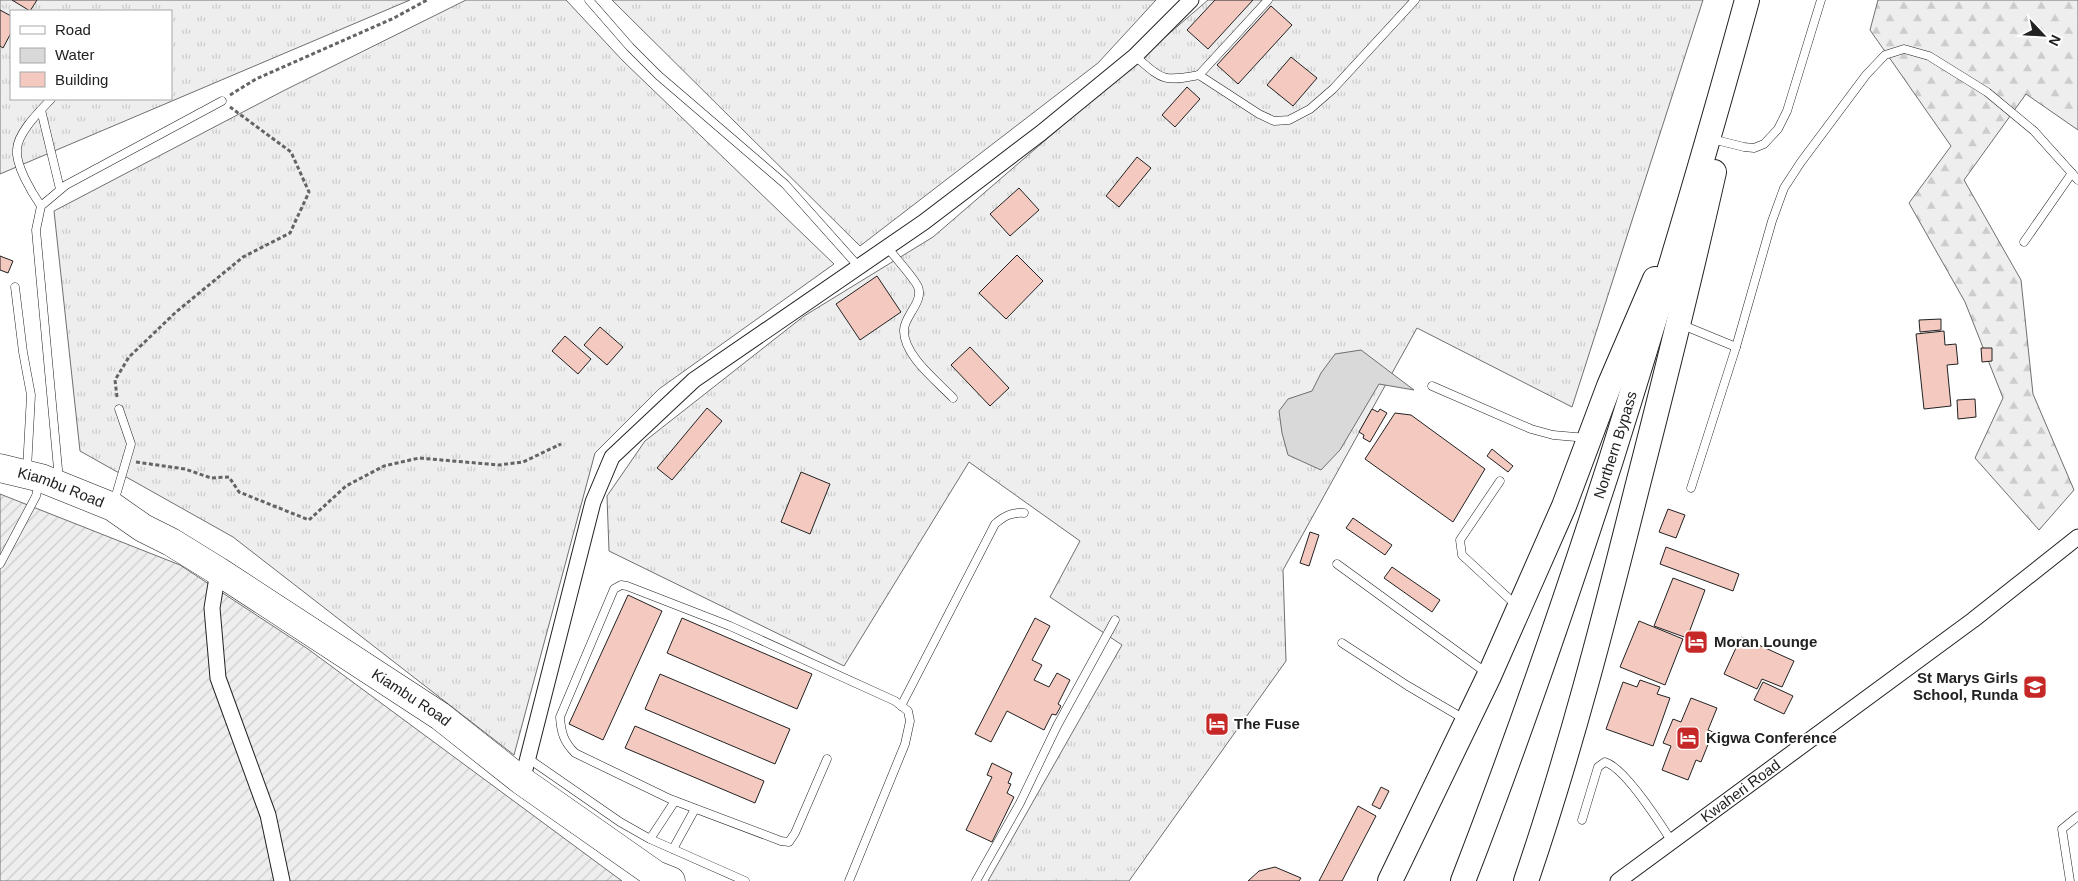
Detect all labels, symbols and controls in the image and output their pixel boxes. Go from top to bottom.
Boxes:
legend [10,10,172,100]
north arrow [2018,10,2068,60]
text: Road [55,21,91,38]
text: N [2045,33,2064,48]
text: Water [55,46,94,63]
text: Building [55,71,108,88]
street label: Northern Bypass [1590,389,1640,501]
street label: Kiambu Road [16,464,107,511]
hotel icon: Moran Lounge [1683,629,1709,655]
place label: Moran Lounge [1714,633,1817,650]
street label: Kiambu Road [369,665,454,729]
place label: St Marys Girls School, Runda [1913,669,2019,703]
school or university icon: St Marys Girls School, Runda [2022,674,2048,700]
hotel icon: The Fuse [1204,711,1230,737]
place label: The Fuse [1234,715,1300,732]
hotel icon: Kigwa Conference [1675,725,1701,751]
place label: Kigwa Conference [1706,729,1837,746]
street label: Kwaheri Road [1697,756,1783,825]

